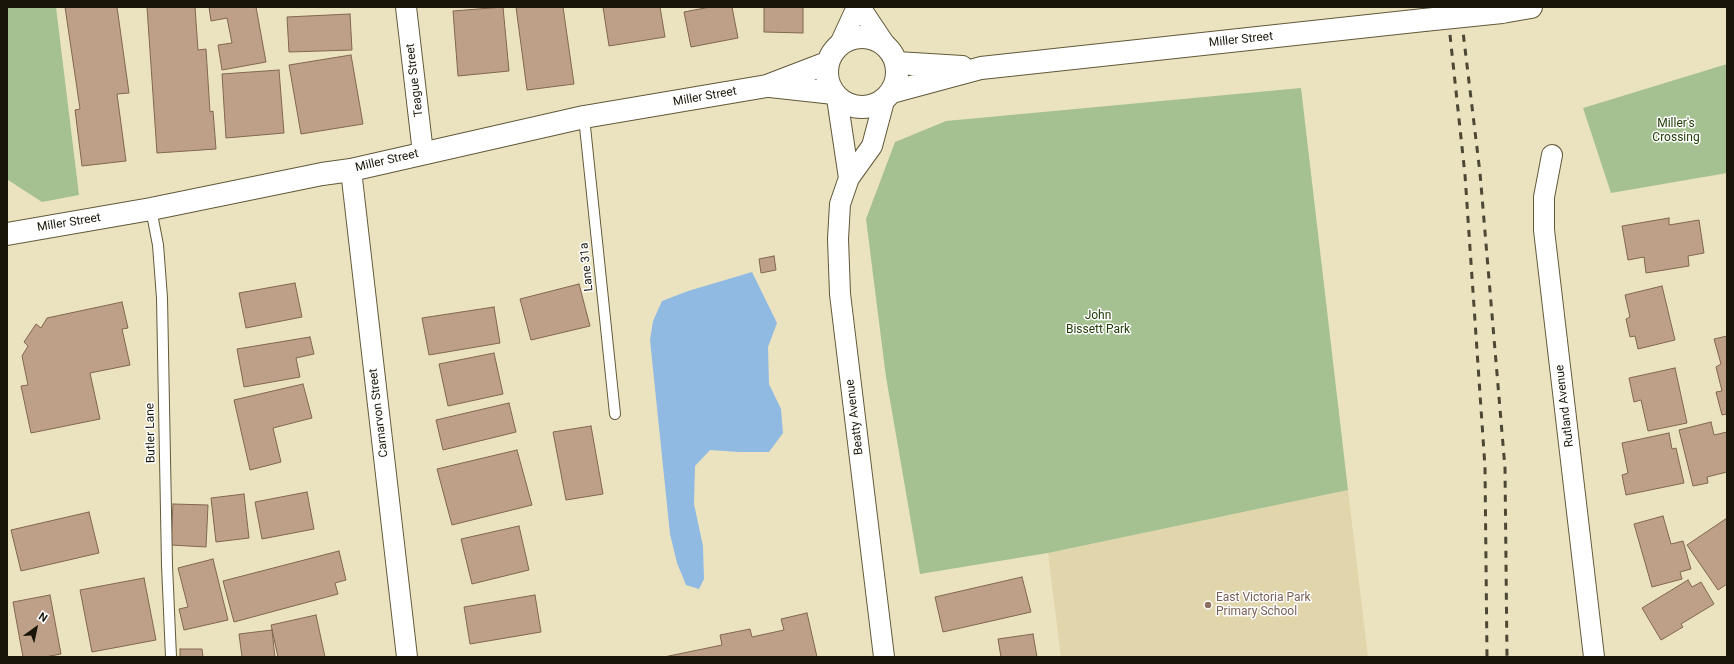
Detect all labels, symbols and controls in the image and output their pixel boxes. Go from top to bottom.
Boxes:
street label: Miller Street [1208,29,1274,51]
street label: Teague Street [403,42,427,118]
street label: Miller Street [672,84,738,110]
park label: Miller's Crossing [1652,117,1700,145]
street label: Miller Street [354,147,420,175]
street label: Miller Street [36,211,102,235]
street label: Lane 31a [577,242,597,292]
park label: John Bissett Park [1066,309,1130,337]
street label: Rutland Avenue [1553,364,1577,448]
street label: Carnarvon Street [366,368,392,458]
street label: Beatty Avenue [843,378,867,456]
street label: Butler Lane [143,403,159,463]
place label: East Victoria Park Primary School [1216,591,1311,619]
marker: East Victoria Park Primary School [1203,600,1213,610]
north arrow [16,608,56,648]
text: N [36,610,50,625]

